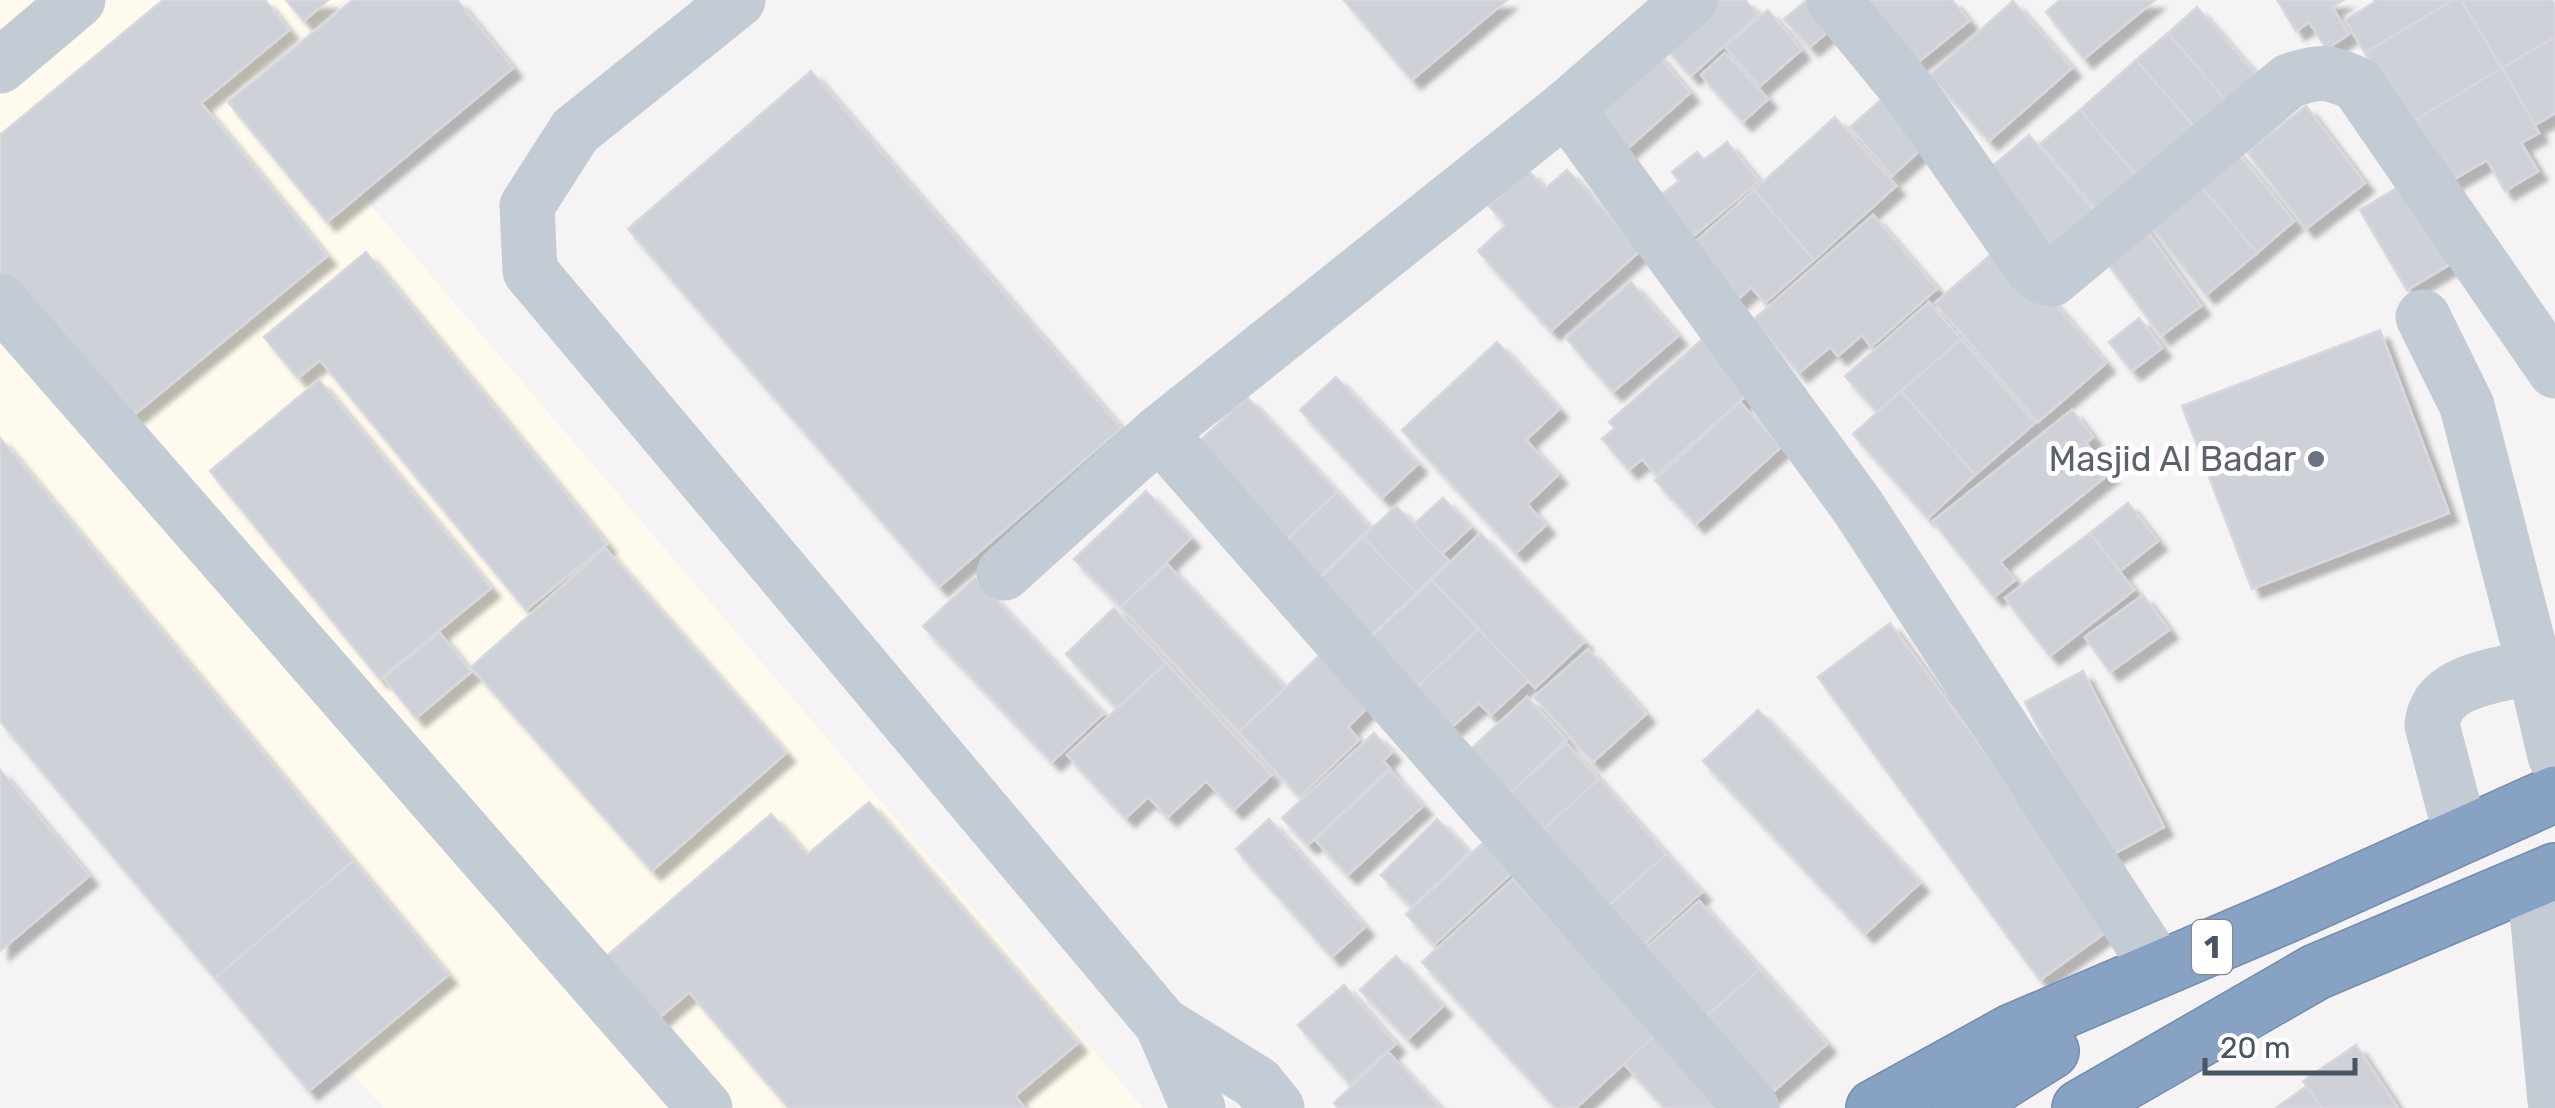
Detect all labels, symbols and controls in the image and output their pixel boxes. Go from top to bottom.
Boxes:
place label: Masjid Al Badar [2049,438,2296,480]
marker: Masjid Al Badar [2305,448,2327,470]
road number: 1 [2192,920,2232,974]
scale bar [2205,1013,2355,1075]
text: 20 m [2220,1030,2291,1066]

